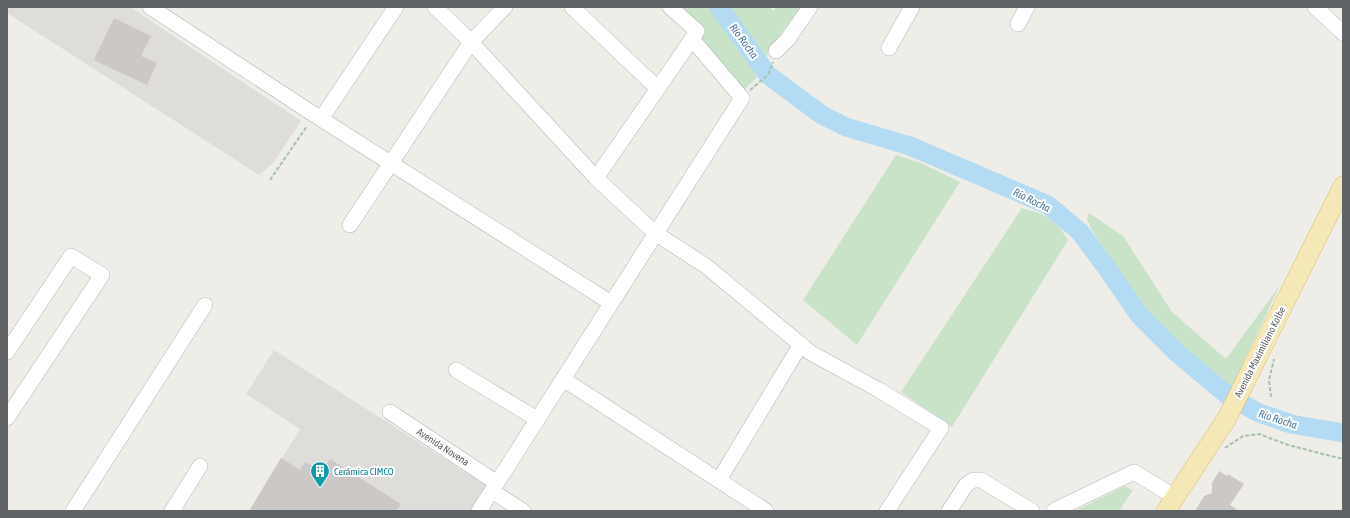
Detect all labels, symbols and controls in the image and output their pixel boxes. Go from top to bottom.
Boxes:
water label: Río Rocha [727,21,761,61]
water label: Río Rocha [1011,186,1053,214]
street label: Avenida Maximiliano Kolbe [1232,304,1288,399]
water label: Río Rocha [1257,407,1299,431]
street label: Avenida Novena [415,426,471,468]
building icon: Cerámica CIMCO [309,460,331,488]
place label: Cerámica CIMCO [334,466,394,477]

